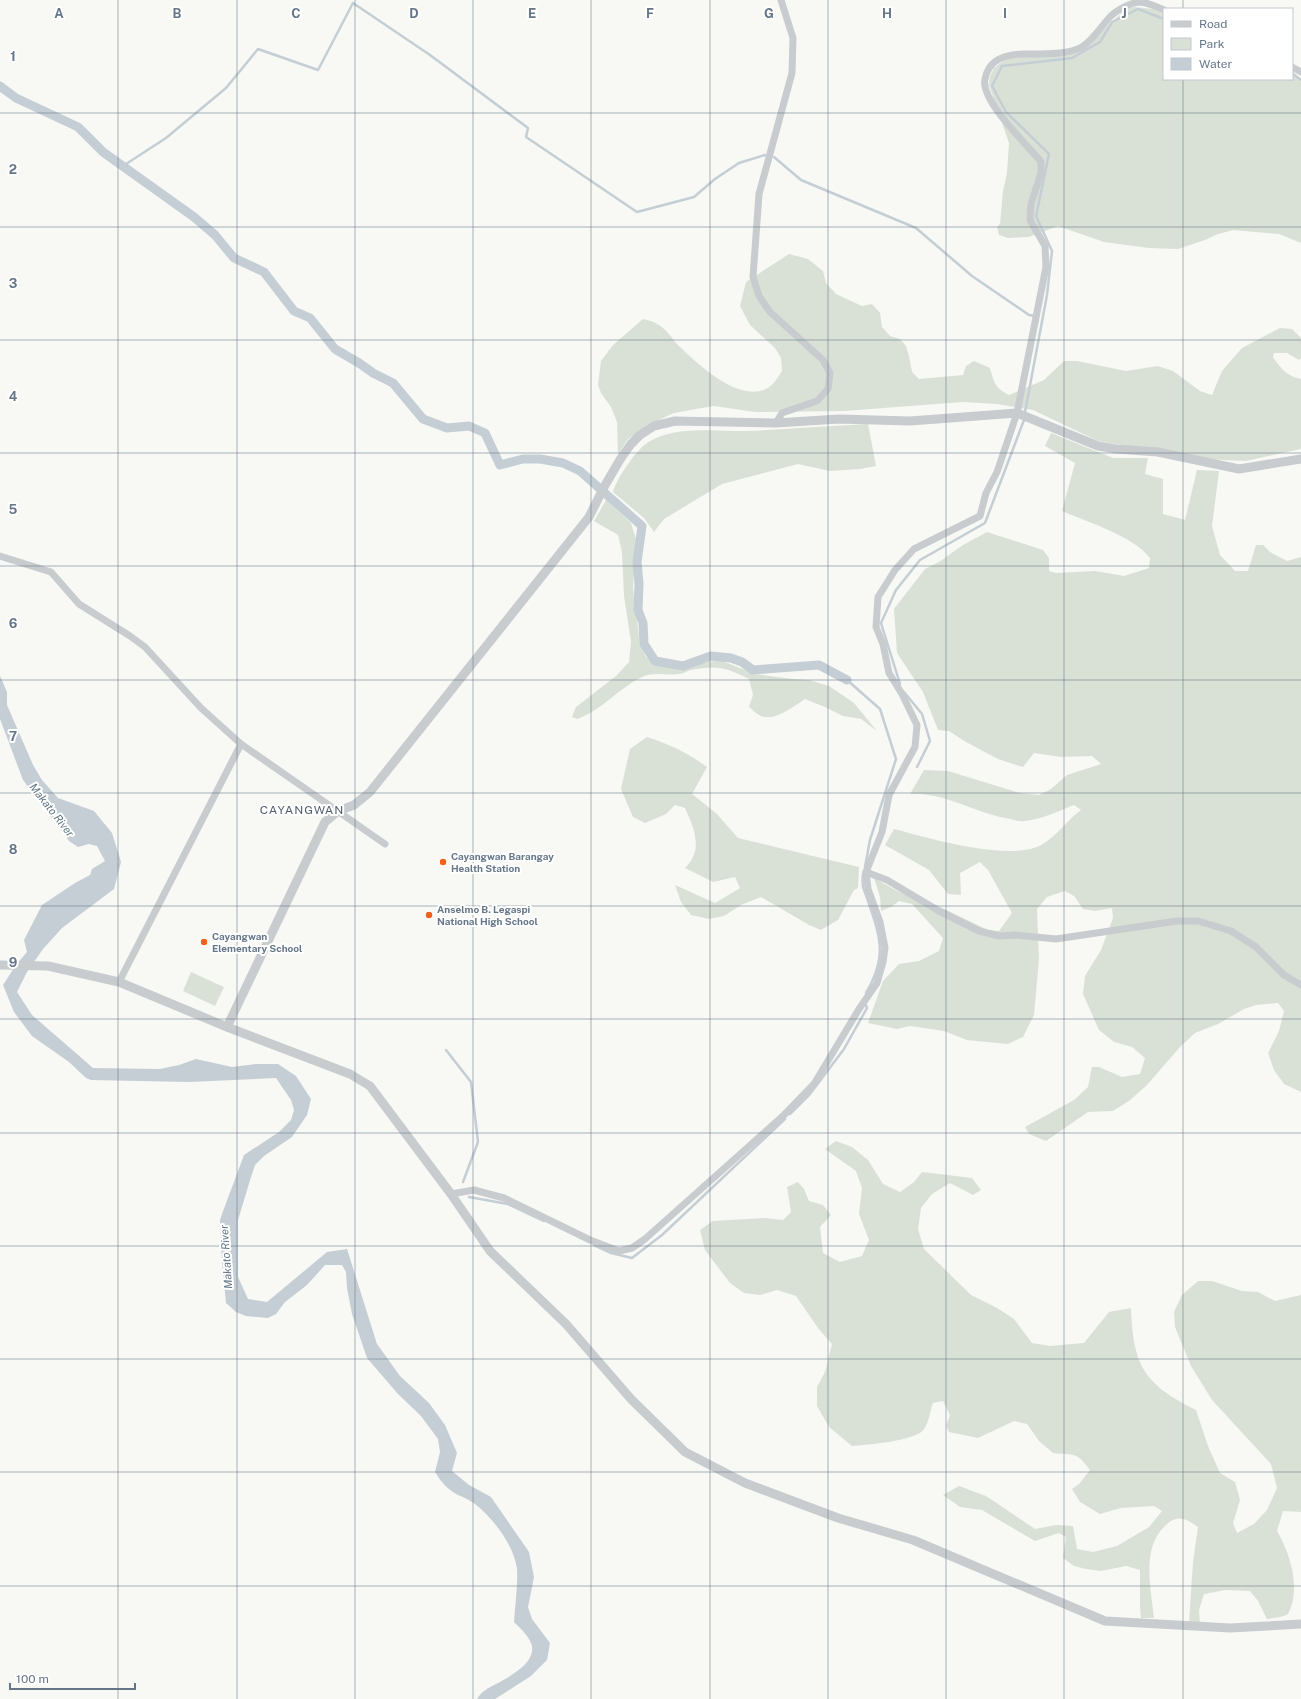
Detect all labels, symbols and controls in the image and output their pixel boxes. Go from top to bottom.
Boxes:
text: A [54,6,64,21]
text: B [173,6,182,21]
text: C [291,6,301,21]
text: D [409,6,419,21]
text: E [528,6,536,21]
text: F [646,6,654,21]
text: G [764,6,774,21]
text: H [882,6,892,21]
text: I [1003,6,1007,21]
text: J [1121,6,1127,21]
legend [1163,8,1293,80]
text: Road [1199,17,1227,31]
text: Park [1199,37,1225,51]
text: 1 [10,49,16,64]
text: Water [1199,57,1233,71]
text: 2 [9,162,17,177]
text: 3 [9,276,18,291]
text: 4 [9,389,18,404]
text: 5 [9,502,18,517]
text: 6 [9,616,18,631]
text: 7 [9,729,17,744]
water label: Makato River [27,781,77,840]
district label: CAYANGWAN [260,803,344,817]
text: 8 [9,842,18,857]
place label: Cayangwan Barangay Health Station [451,850,554,874]
marker: Cayangwan Barangay Health Station [438,857,448,867]
place label: Anselmo B. Legaspi National High School [437,903,538,927]
marker: Anselmo B. Legaspi National High School [424,910,434,920]
place label: Cayangwan Elementary School [212,930,302,954]
marker: Cayangwan Elementary School [199,937,209,947]
text: 9 [9,955,17,970]
water label: Makato River [218,1224,234,1290]
scale bar [10,1665,135,1691]
text: 100 m [16,1672,49,1686]

